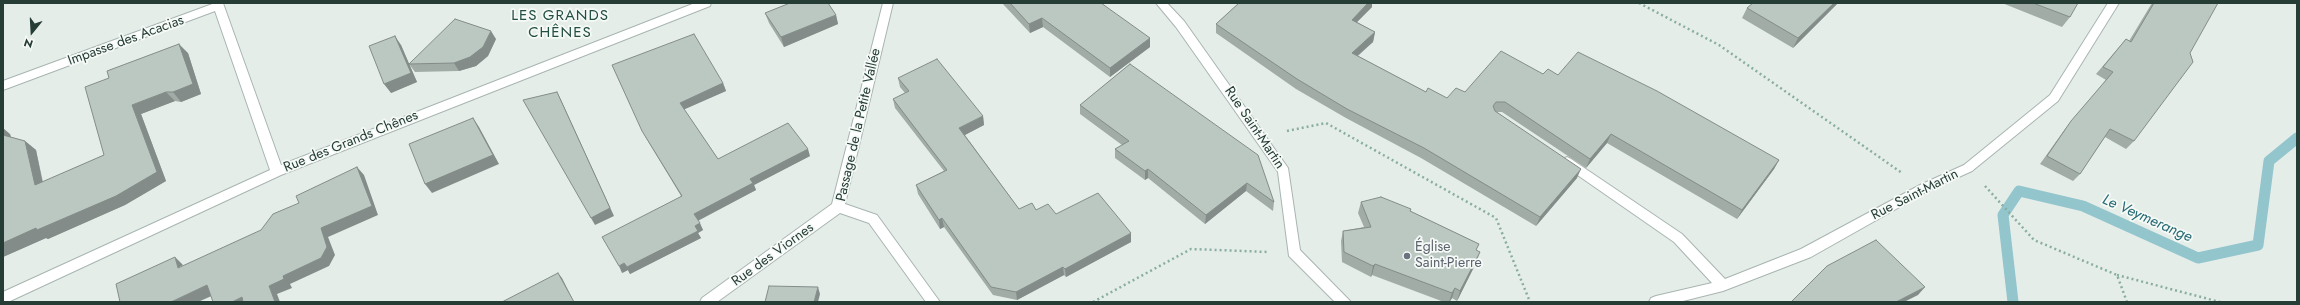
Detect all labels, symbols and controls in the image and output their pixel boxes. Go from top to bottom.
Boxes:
district label: LES GRANDS CHÊNES [511,7,609,42]
north arrow [12,12,52,52]
street label: Impasse des Acacias [66,12,186,70]
text: N [22,34,35,52]
street label: Passage de la Petite Vallée [833,47,885,203]
street label: Rue Saint-Martin [1220,84,1288,172]
street label: Rue des Grands Chênes [281,107,421,177]
street label: Rue Saint-Martin [1869,166,1961,224]
water label: Le Veymerange [2099,191,2195,247]
street label: Rue des Viornes [729,220,817,290]
place label: Église Saint-Pierre [1415,240,1482,272]
marker: Église Saint-Pierre [1402,251,1412,261]

